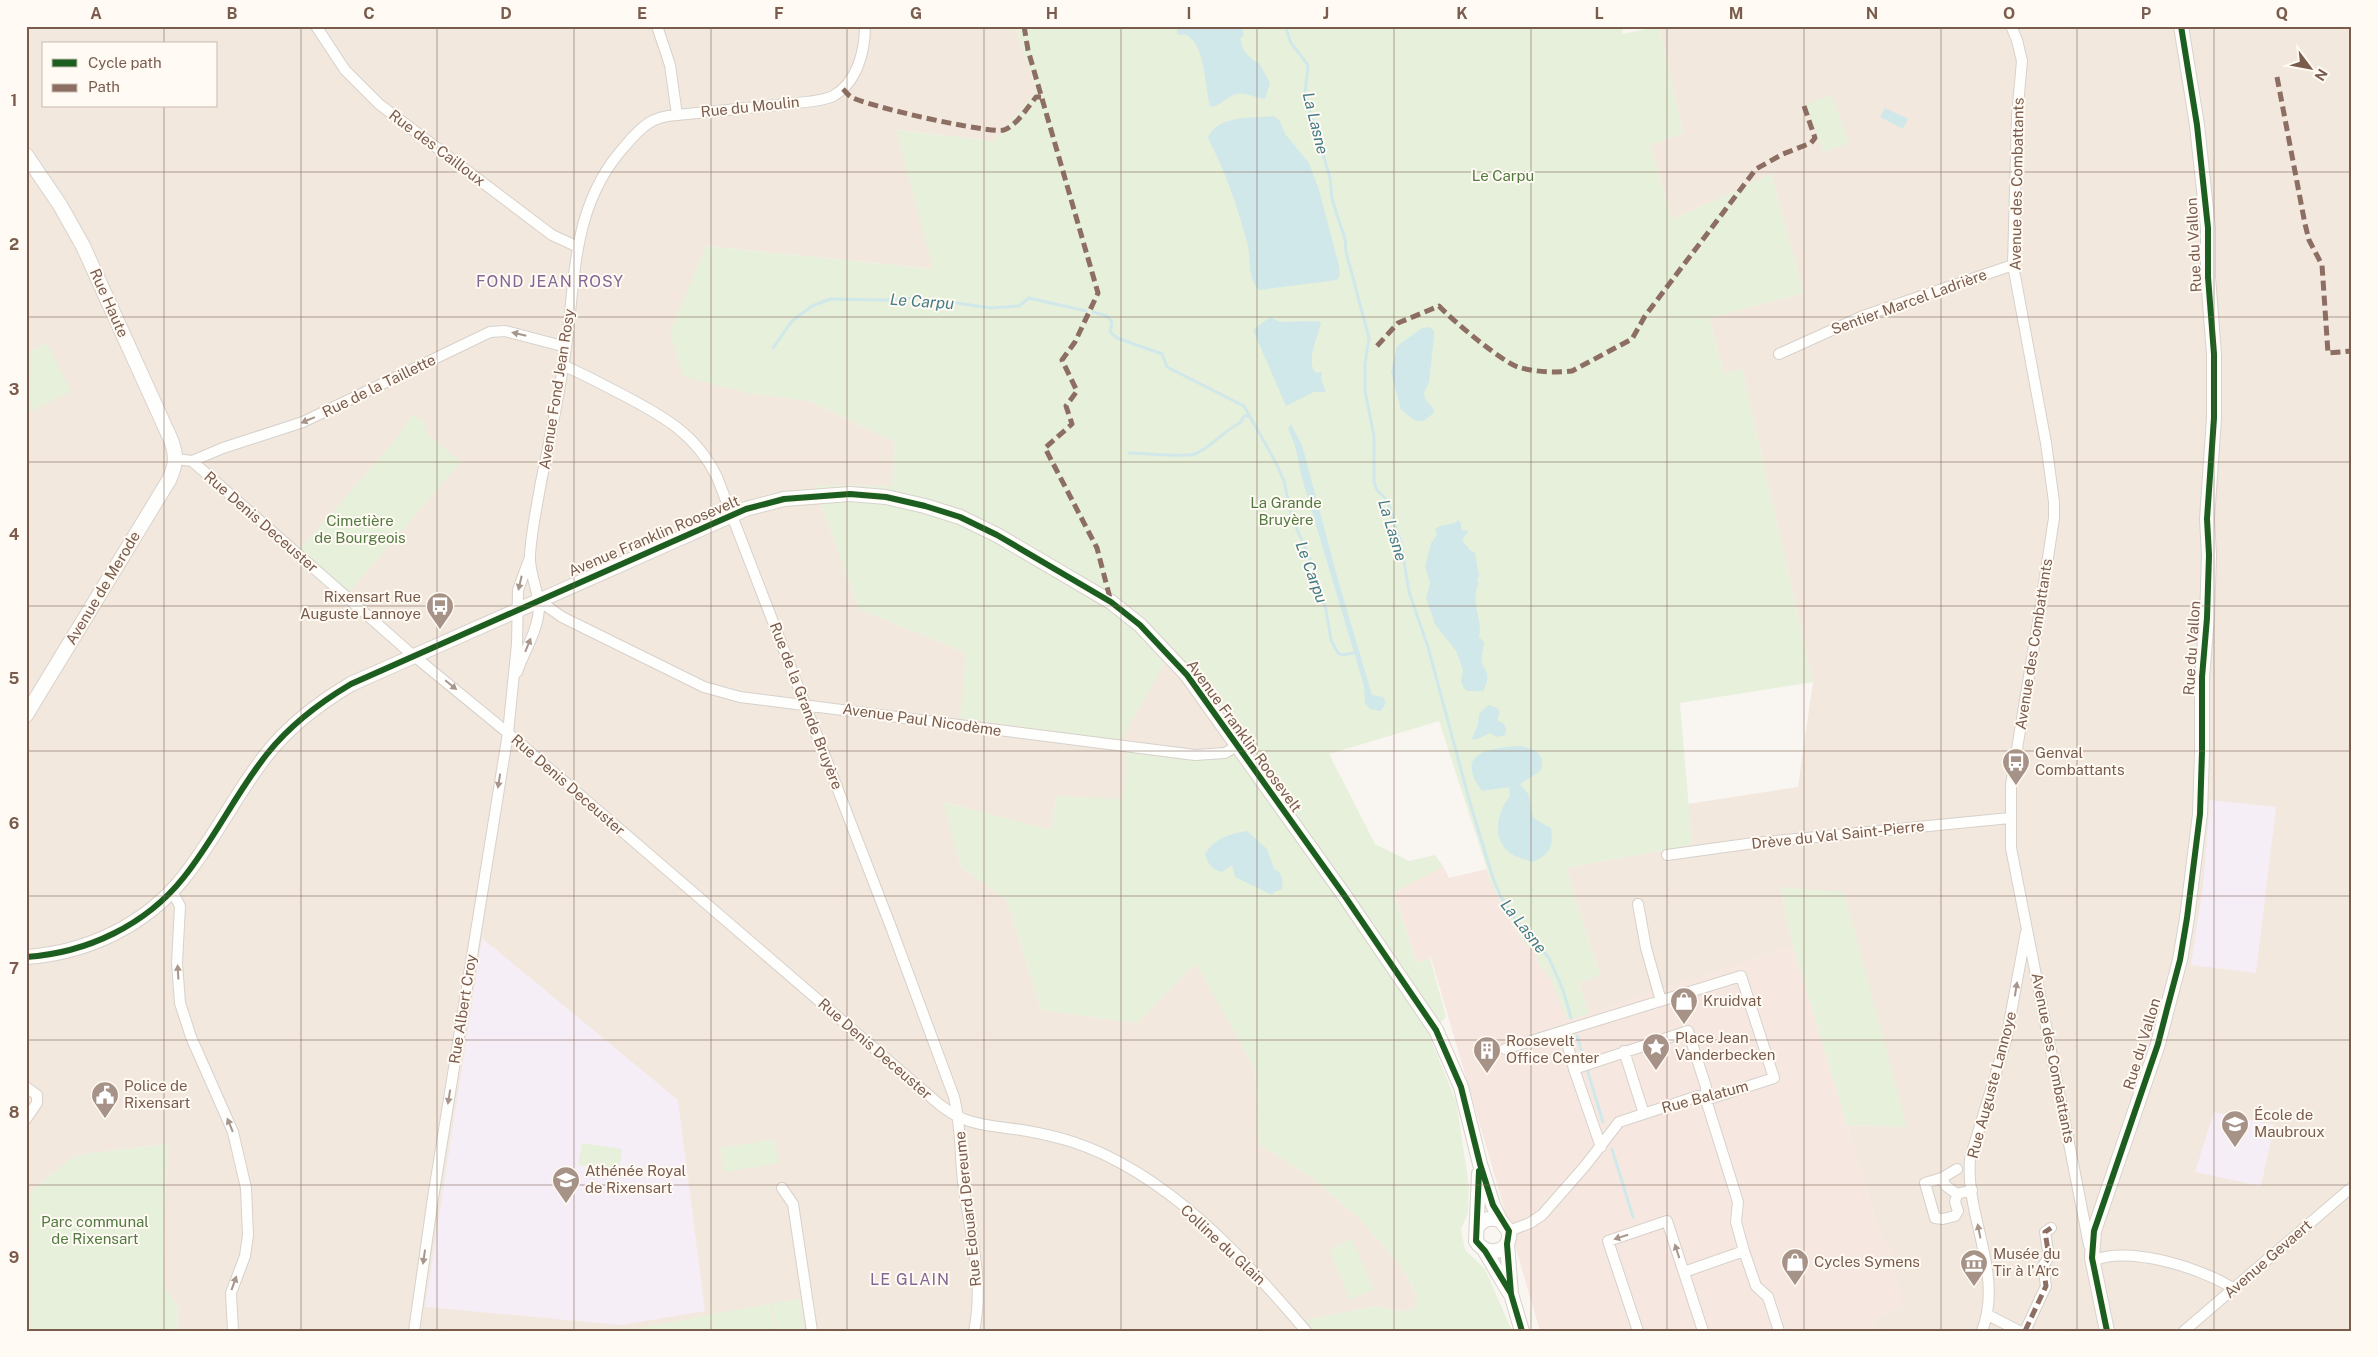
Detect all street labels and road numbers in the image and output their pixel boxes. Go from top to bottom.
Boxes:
street label: Rue du Moulin [700,93,800,120]
street label: Avenue des Combattants [2006,97,2027,271]
street label: Rue des Cailloux [386,106,489,189]
street label: Rue du Vallon [2183,197,2204,293]
street label: Sentier Marcel Ladrière [1829,265,1989,338]
street label: Rue Haute [87,266,132,340]
street label: Avenue Fond Jean Rosy [535,307,578,470]
street label: Rue de la Taillette [319,351,438,420]
street label: Rue Denis Deceuster [201,468,322,576]
street label: Avenue Franklin Roosevelt [566,492,742,579]
street label: Avenue de Merode [62,528,143,648]
street label: Avenue des Combattants [2012,557,2055,731]
street label: Rue du Vallon [2180,600,2203,696]
street label: Rue de la Grande Bruyère [767,620,846,792]
street label: Avenue Franklin Roosevelt [1183,656,1305,815]
street label: Avenue Paul Nicodème [842,700,1003,739]
street label: Rue Denis Deceuster [508,731,629,839]
street label: Drève du Val Saint-Pierre [1751,817,1925,852]
street label: Rue Albert Croy [445,953,480,1065]
street label: Avenue des Combattants [2029,971,2078,1144]
street label: Rue Denis Deceuster [815,995,936,1103]
street label: Rue du Vallon [2120,996,2164,1092]
street label: Rue Auguste Lannoye [1964,1009,2019,1160]
street label: Rue Balatum [1660,1077,1750,1116]
street label: Rue Edouard Dereume [951,1131,984,1288]
street label: Colline du Glain [1178,1201,1269,1288]
street label: Avenue Gevaert [2221,1216,2315,1301]

